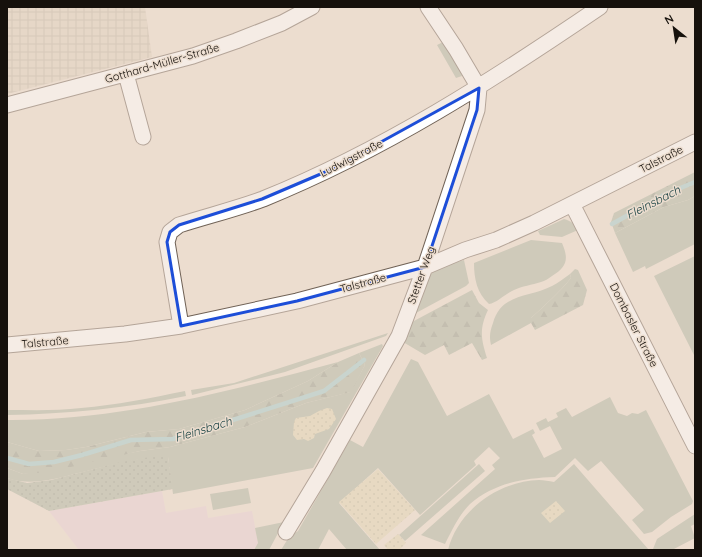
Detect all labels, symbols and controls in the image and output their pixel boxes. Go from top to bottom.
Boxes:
north arrow [654,8,694,48]
text: N [662,11,676,27]
street label: Gotthard-Müller-Straße [103,40,221,86]
street label: Ludwigstraße [317,136,385,180]
street label: Talstraße [637,142,685,176]
water label: Fleinsbach [623,182,683,222]
street label: Stetter Weg [404,244,438,306]
street label: Talstraße [338,270,388,296]
street label: Dombasler Straße [607,281,661,369]
street label: Talstraße [21,333,69,351]
water label: Fleinsbach [173,413,234,445]

